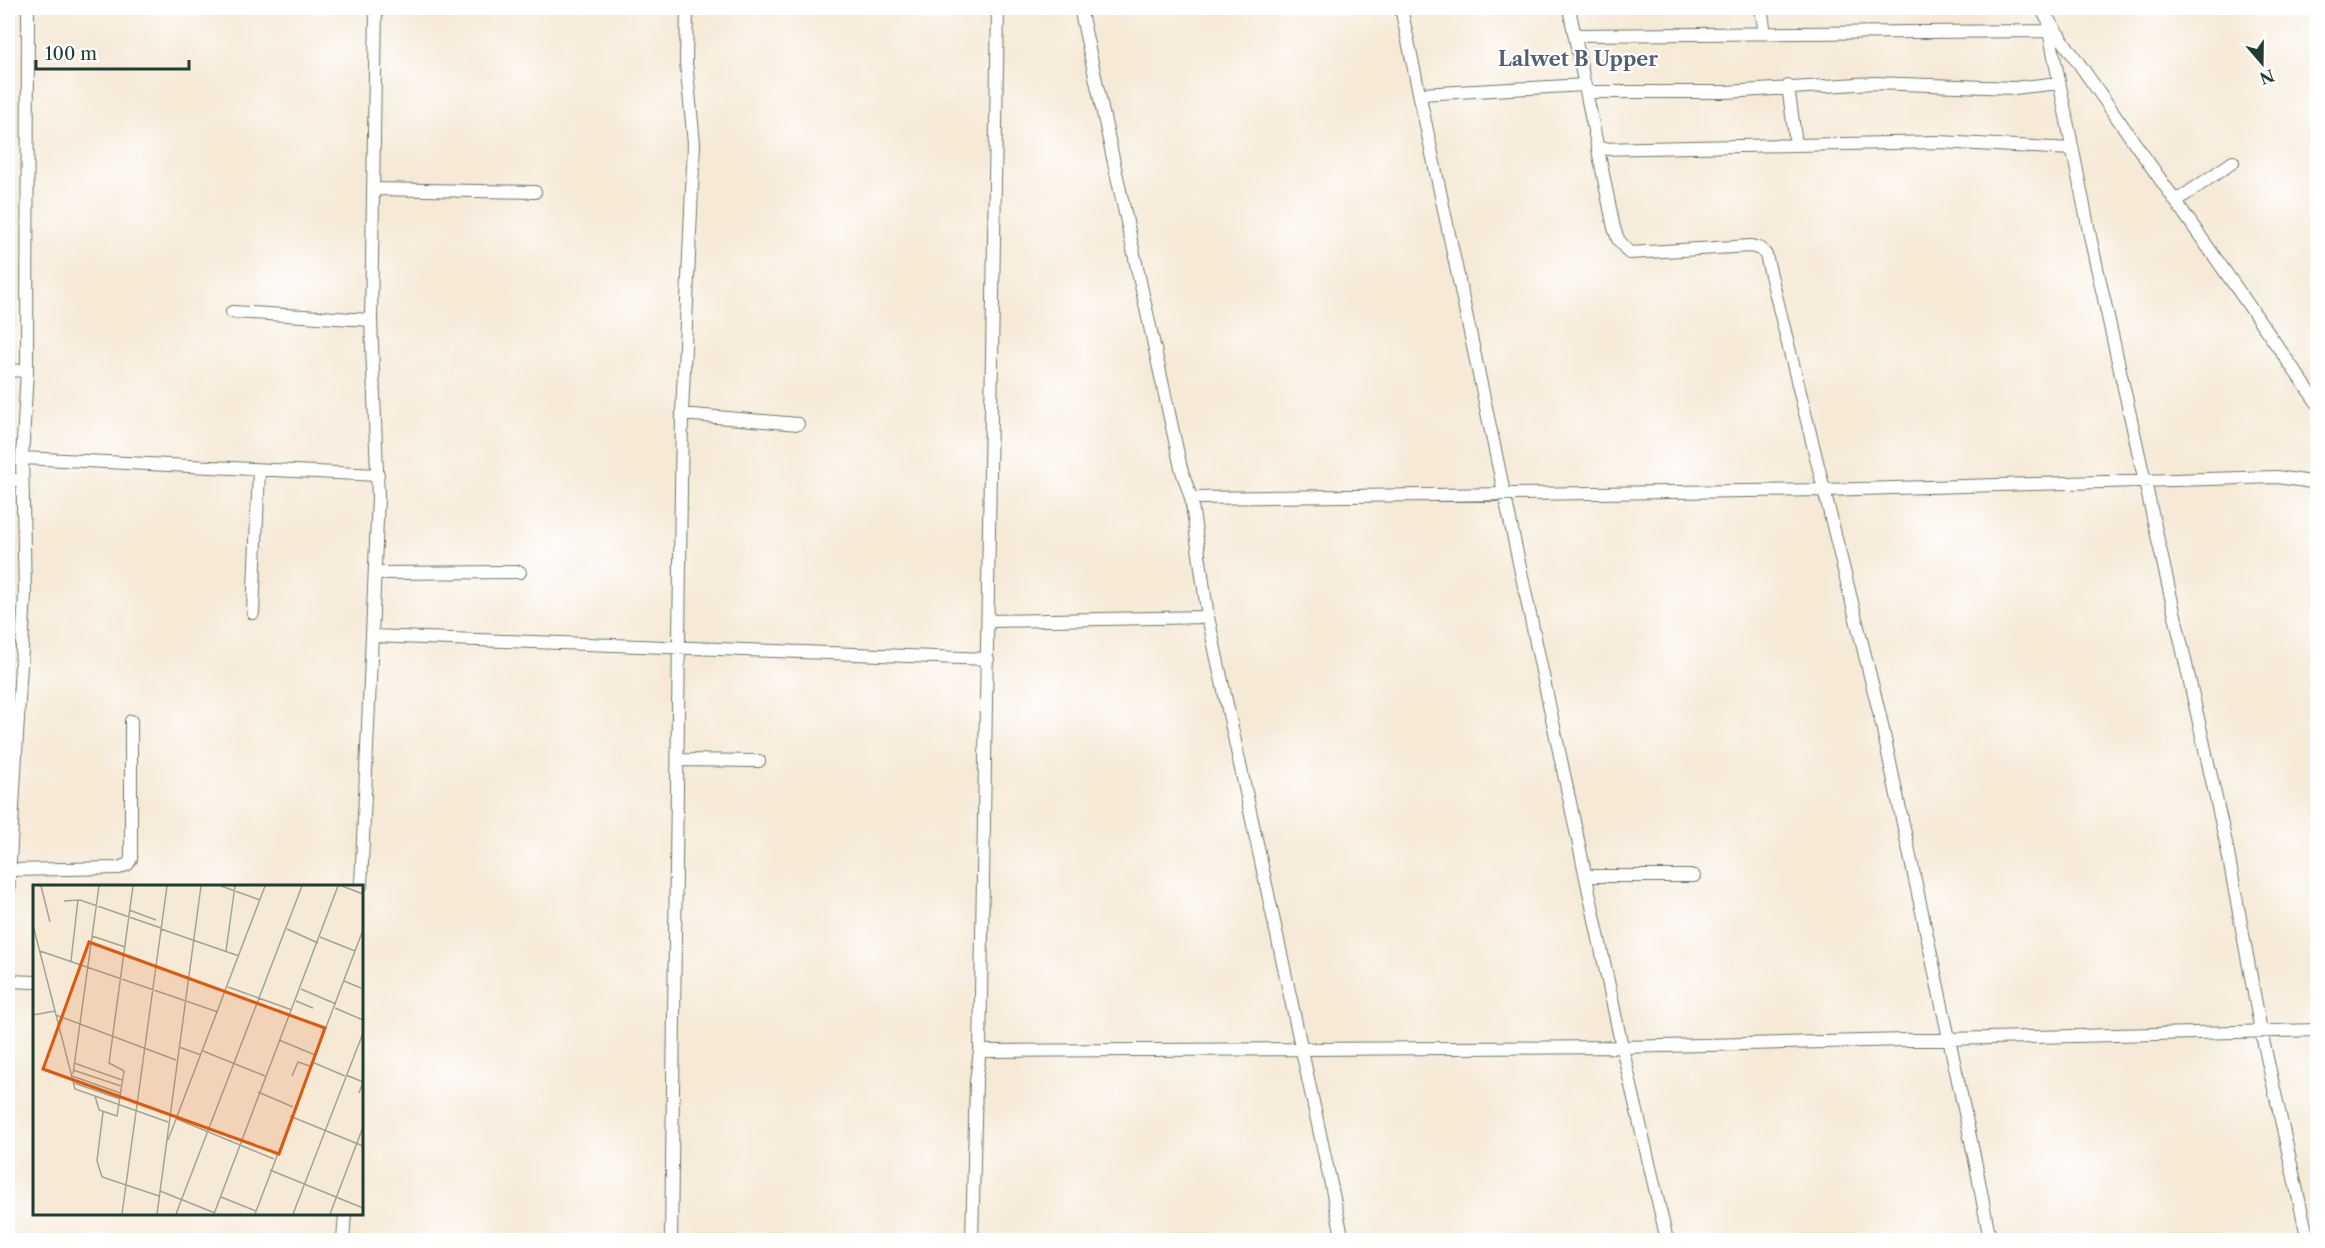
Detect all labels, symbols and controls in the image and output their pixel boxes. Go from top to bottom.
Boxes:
scale bar [36,33,189,71]
north arrow [2232,33,2292,93]
text: 100 m [45,43,97,65]
district label: Lalwet B Upper [1498,47,1658,71]
text: N [2257,65,2277,89]
inset map [33,885,363,1215]

